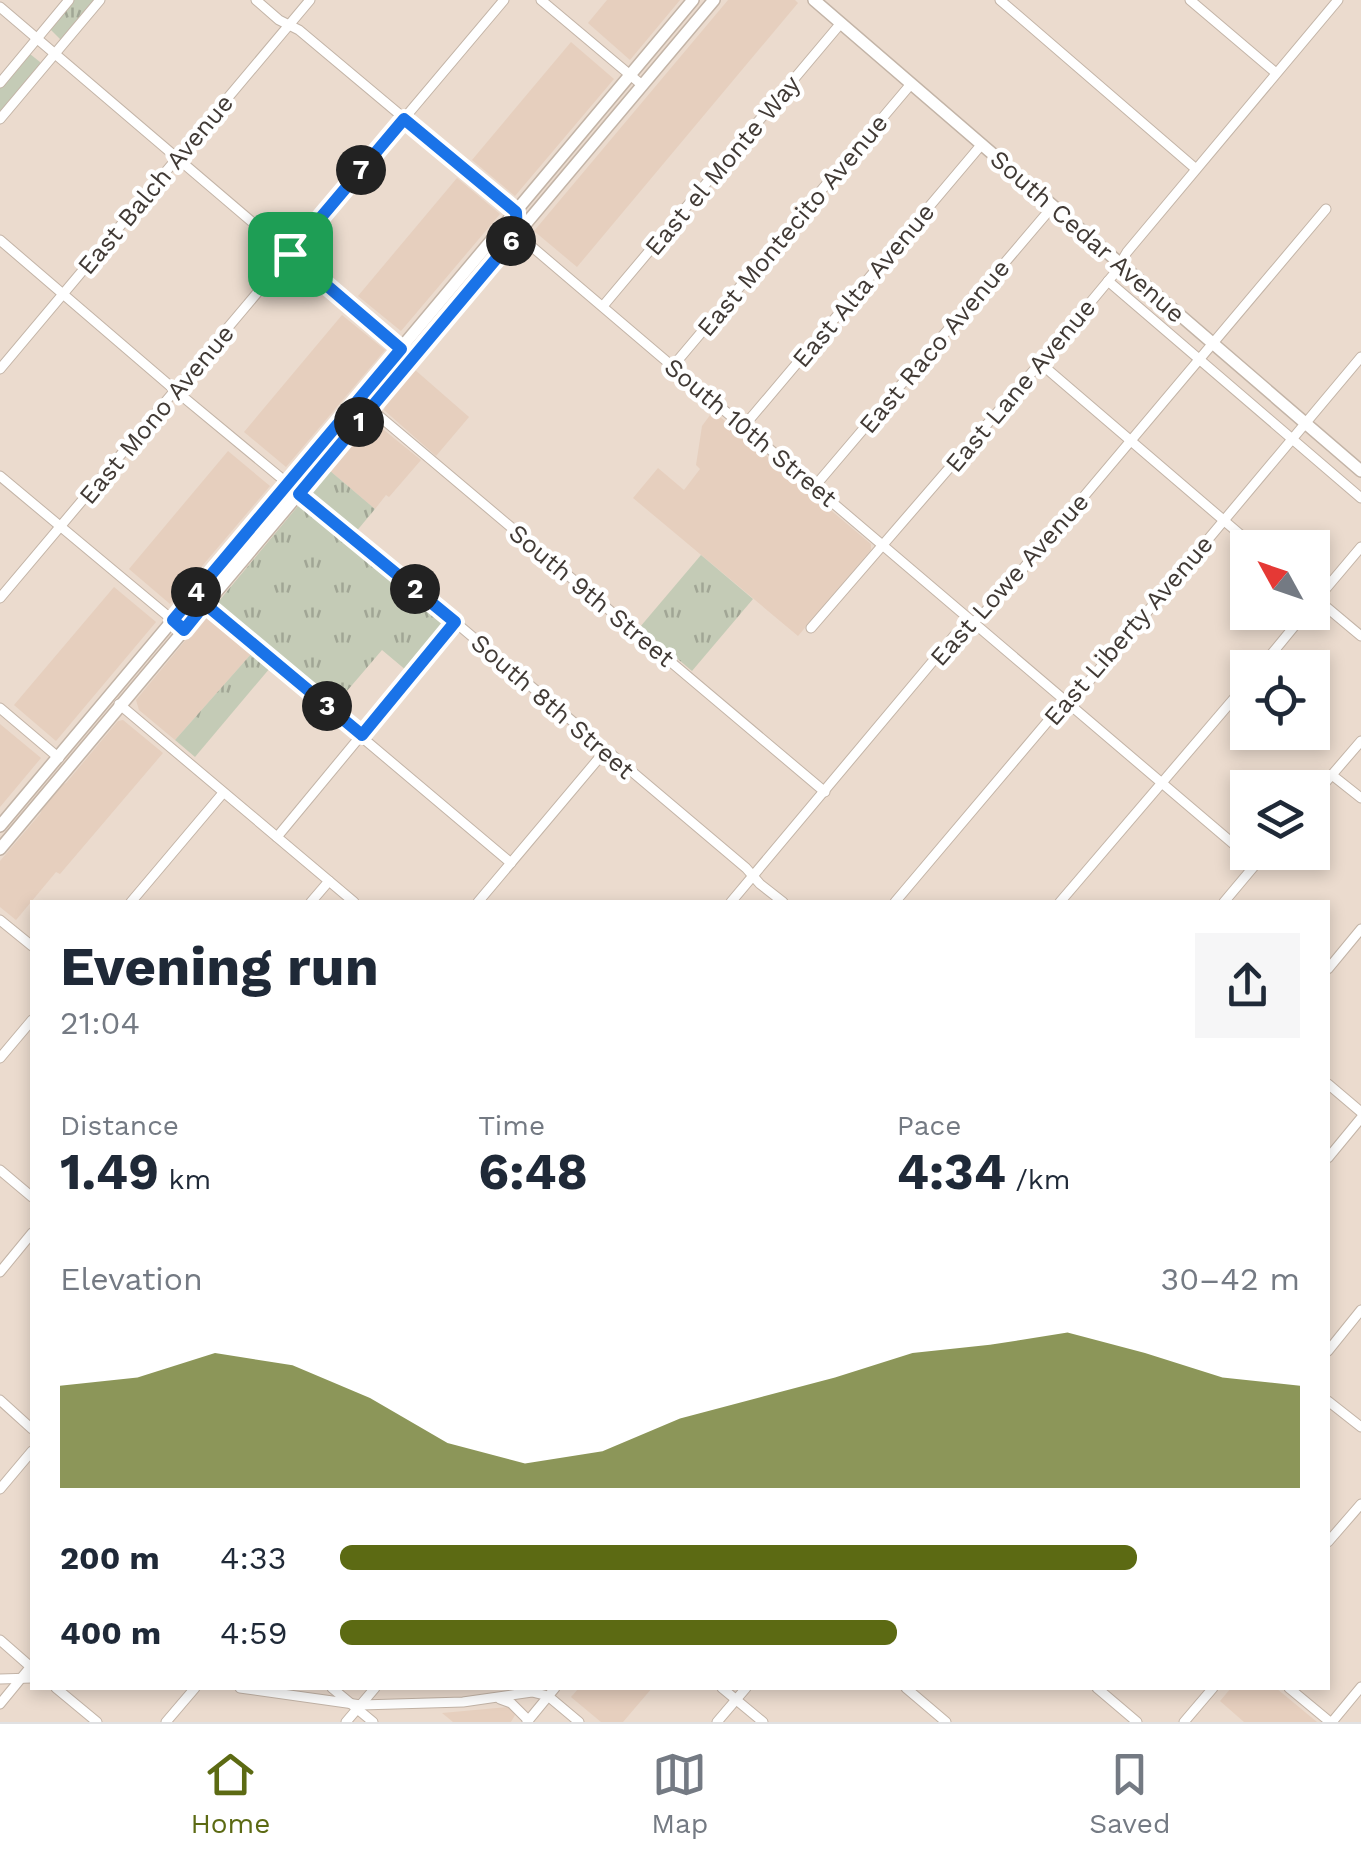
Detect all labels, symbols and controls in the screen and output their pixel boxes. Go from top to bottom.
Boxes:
street label: East el Monte Way [639,70,806,261]
street label: East Balch Avenue [72,89,239,280]
street label: East Montecito Avenue [691,108,894,342]
street label: South Cedar Avenue [985,144,1191,329]
pin: 7 [336,145,386,195]
text: 7 [352,153,370,186]
street label: East Alta Avenue [786,198,940,373]
pin [248,212,333,297]
pin: 6 [486,216,536,266]
text: 6 [502,224,520,257]
icon: arrive [263,227,318,282]
street label: East Raco Avenue [853,253,1016,439]
street label: East Lane Avenue [939,293,1101,478]
street label: East Mono Avenue [73,319,240,510]
street label: South 10th Street [659,352,843,513]
pin: 1 [334,397,384,447]
text: 1 [353,405,365,438]
street label: East Lowe Avenue [924,487,1095,672]
street label: South 9th Street [503,518,680,673]
street label: East Liberty Avenue [1038,529,1219,731]
north arrow [1230,530,1330,630]
map controls [1230,530,1330,870]
pin: 2 [390,564,440,614]
pin: 4 [171,567,221,617]
text: 2 [407,572,423,605]
text: 4 [187,575,205,608]
street label: South 8th Street [465,628,640,785]
button: locate [1230,650,1330,750]
pin: 3 [302,681,352,731]
text: 3 [319,689,335,722]
button: layers [1230,770,1330,870]
button: share [1195,933,1300,1038]
text: Evening run [60,934,379,998]
text: 21:04 [60,1004,140,1042]
text: Distance [60,1109,179,1142]
text: Time [478,1109,545,1142]
text: Pace [897,1109,961,1142]
text: 1.49 [60,1142,159,1201]
text: 6:48 [478,1142,588,1201]
text: 4:34 [897,1142,1006,1201]
text: km [159,1163,211,1196]
text: /km [1006,1163,1070,1196]
text: Elevation [60,1260,203,1298]
text: 30–42 m [1161,1260,1300,1298]
text: 200 m [60,1539,160,1577]
text: 4:33 [220,1539,286,1577]
text: 400 m [60,1614,161,1652]
text: 4:59 [220,1614,287,1652]
tab: Home [190,1747,270,1840]
tab: Map [651,1747,708,1840]
tab: Saved [1089,1747,1171,1840]

